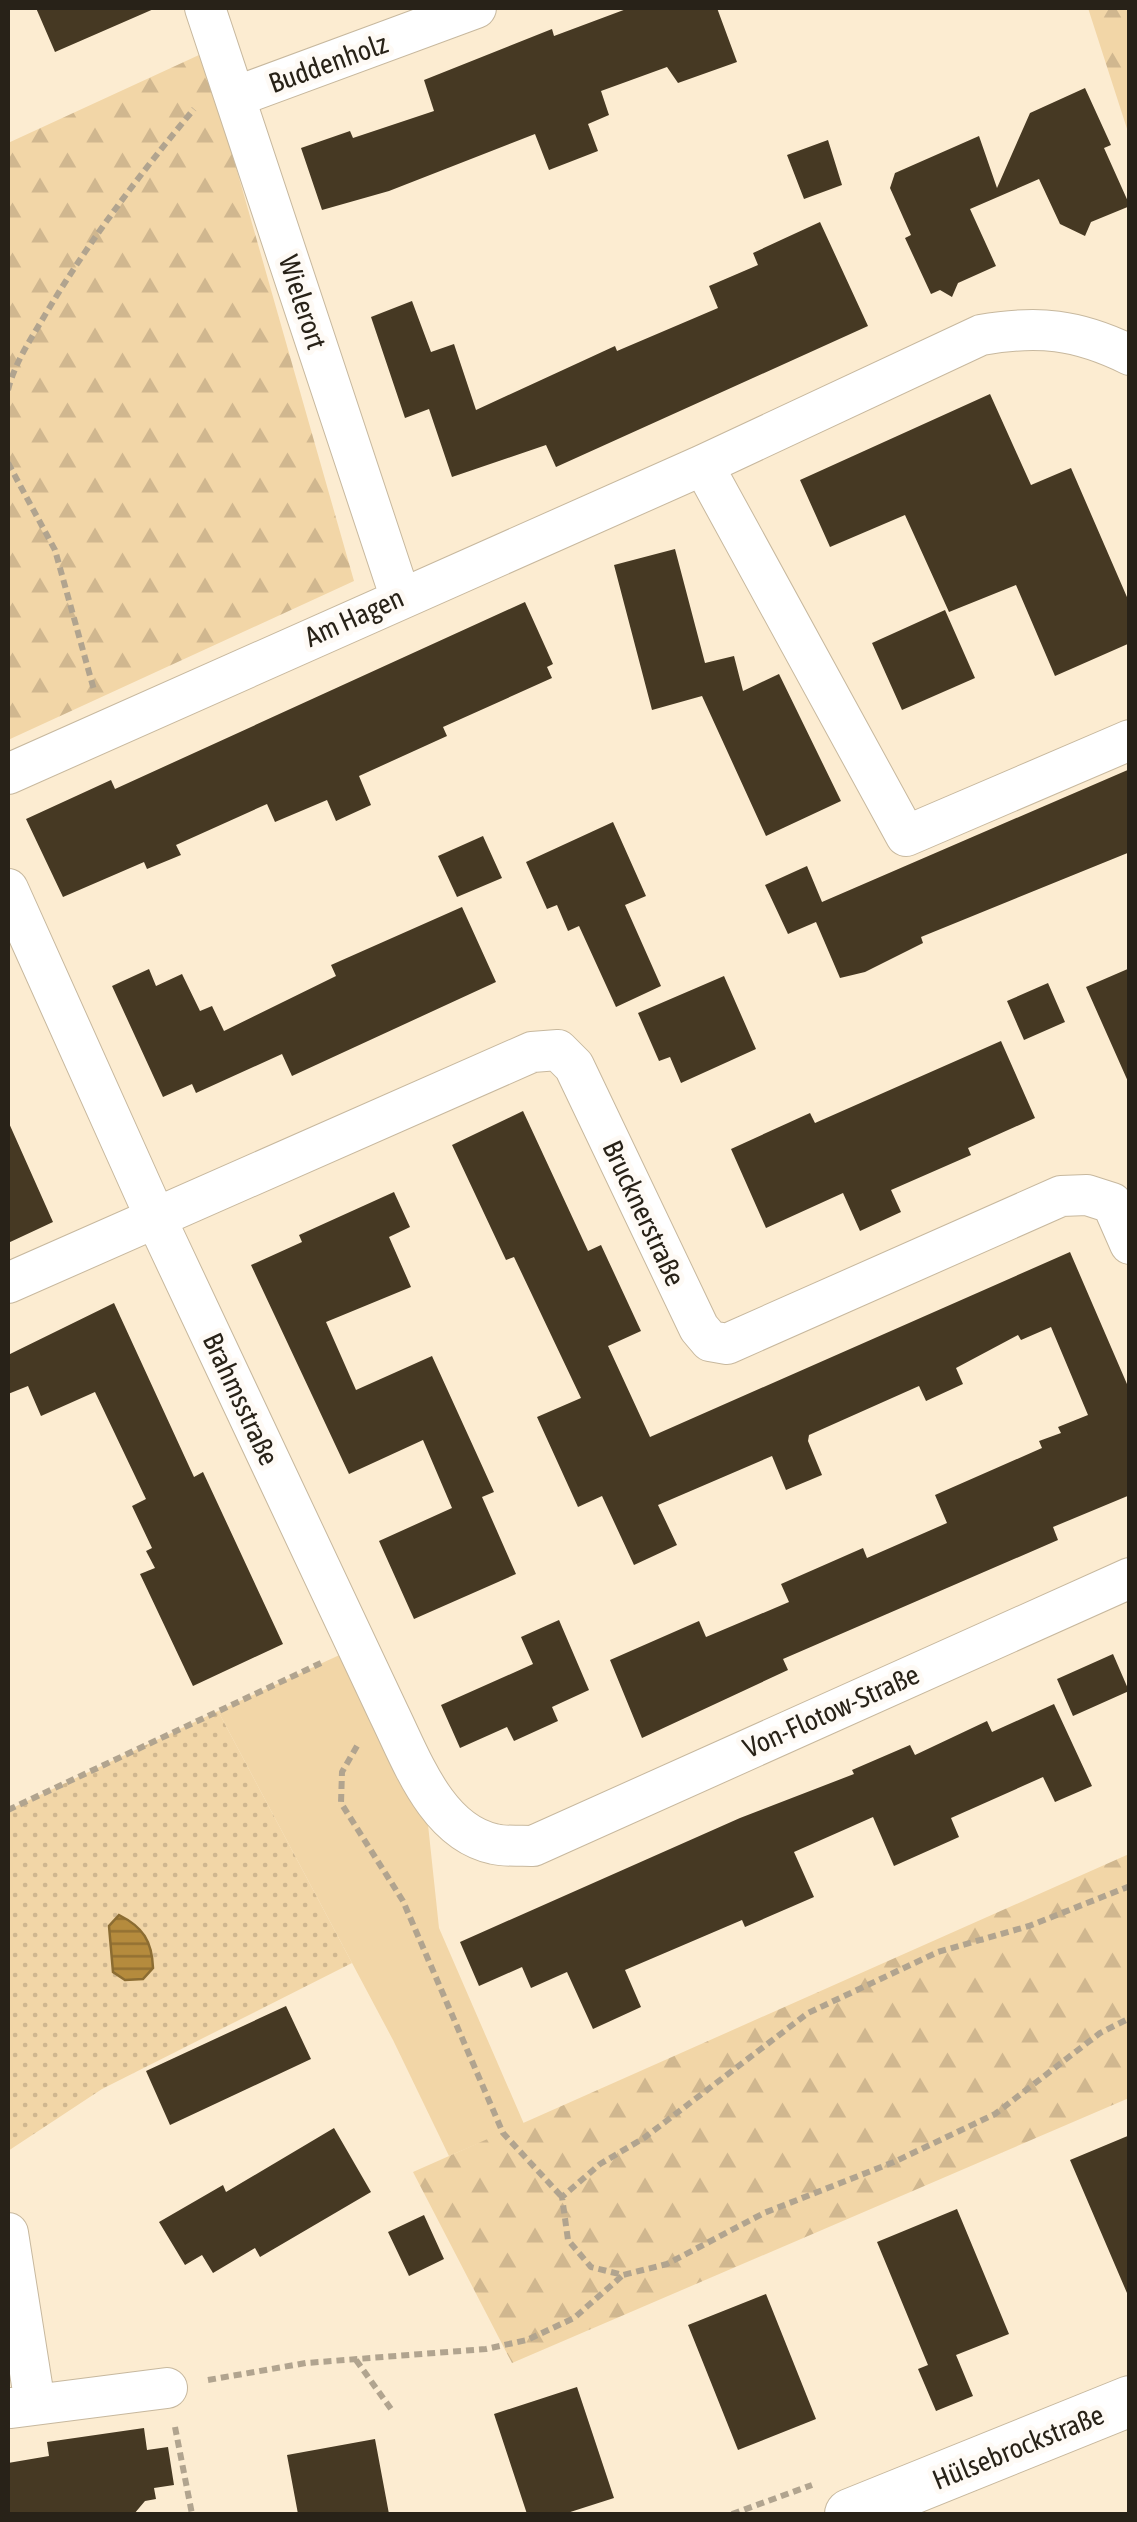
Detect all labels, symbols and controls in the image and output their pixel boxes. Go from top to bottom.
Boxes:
street label: Buddenholz [264,27,392,99]
street label: Wielerort [273,251,333,353]
street label: Am Hagen [300,581,408,653]
street label: Brucknerstraße [596,1135,692,1291]
street label: Brahmsstraße [196,1328,286,1470]
street label: Von-Flotow-Straße [738,1658,924,1764]
street label: Hülsebrockstraße [928,2398,1108,2496]

